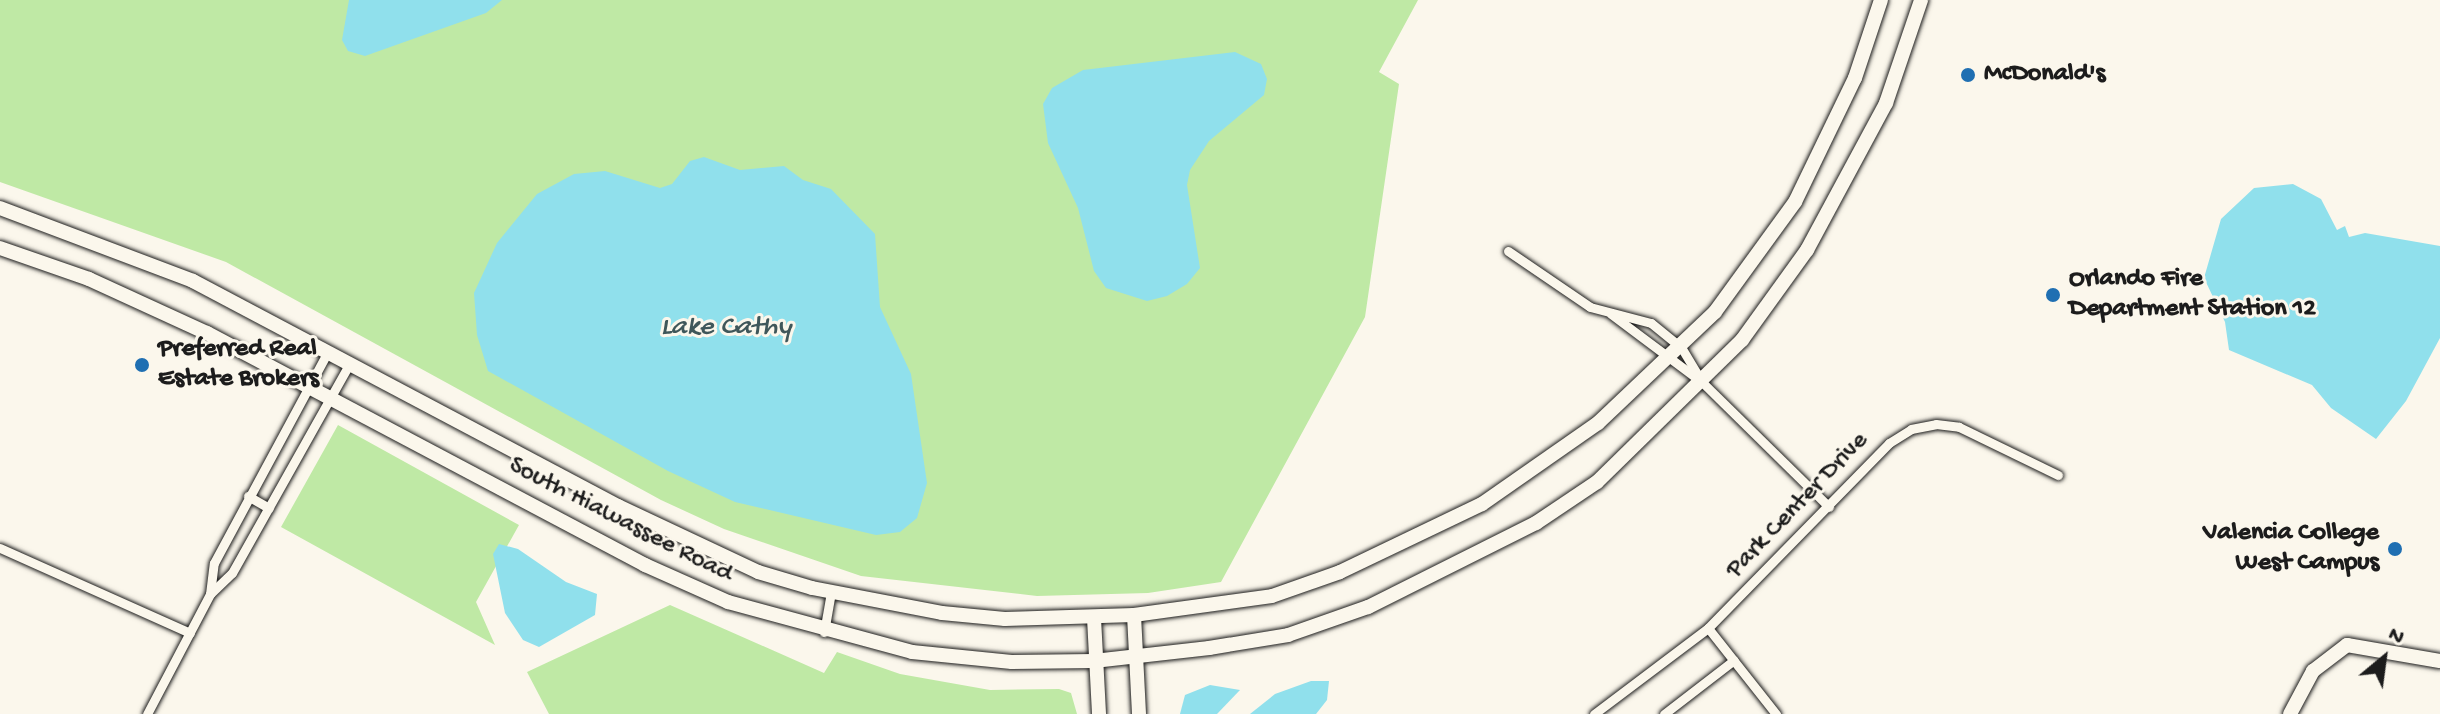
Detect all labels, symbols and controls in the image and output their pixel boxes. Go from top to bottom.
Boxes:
place label: McDonald's [1984,59,2105,91]
marker: McDonald's [1959,66,1977,84]
place label: Orlando Fire Department Station 12 [2069,264,2316,326]
marker: Orlando Fire Department Station 12 [2044,286,2062,304]
water label: Lake Cathy [661,311,791,345]
place label: Preferred Real Estate Brokers [158,334,319,396]
marker: Preferred Real Estate Brokers [133,356,151,374]
street label: Park Center Drive [1720,426,1876,586]
street label: South Hiawassee Road [503,451,737,591]
place label: Valencia College West Campus [2203,518,2379,580]
marker: Valencia College West Campus [2386,540,2404,558]
north arrow [2344,618,2424,698]
text: N [2383,622,2408,652]

